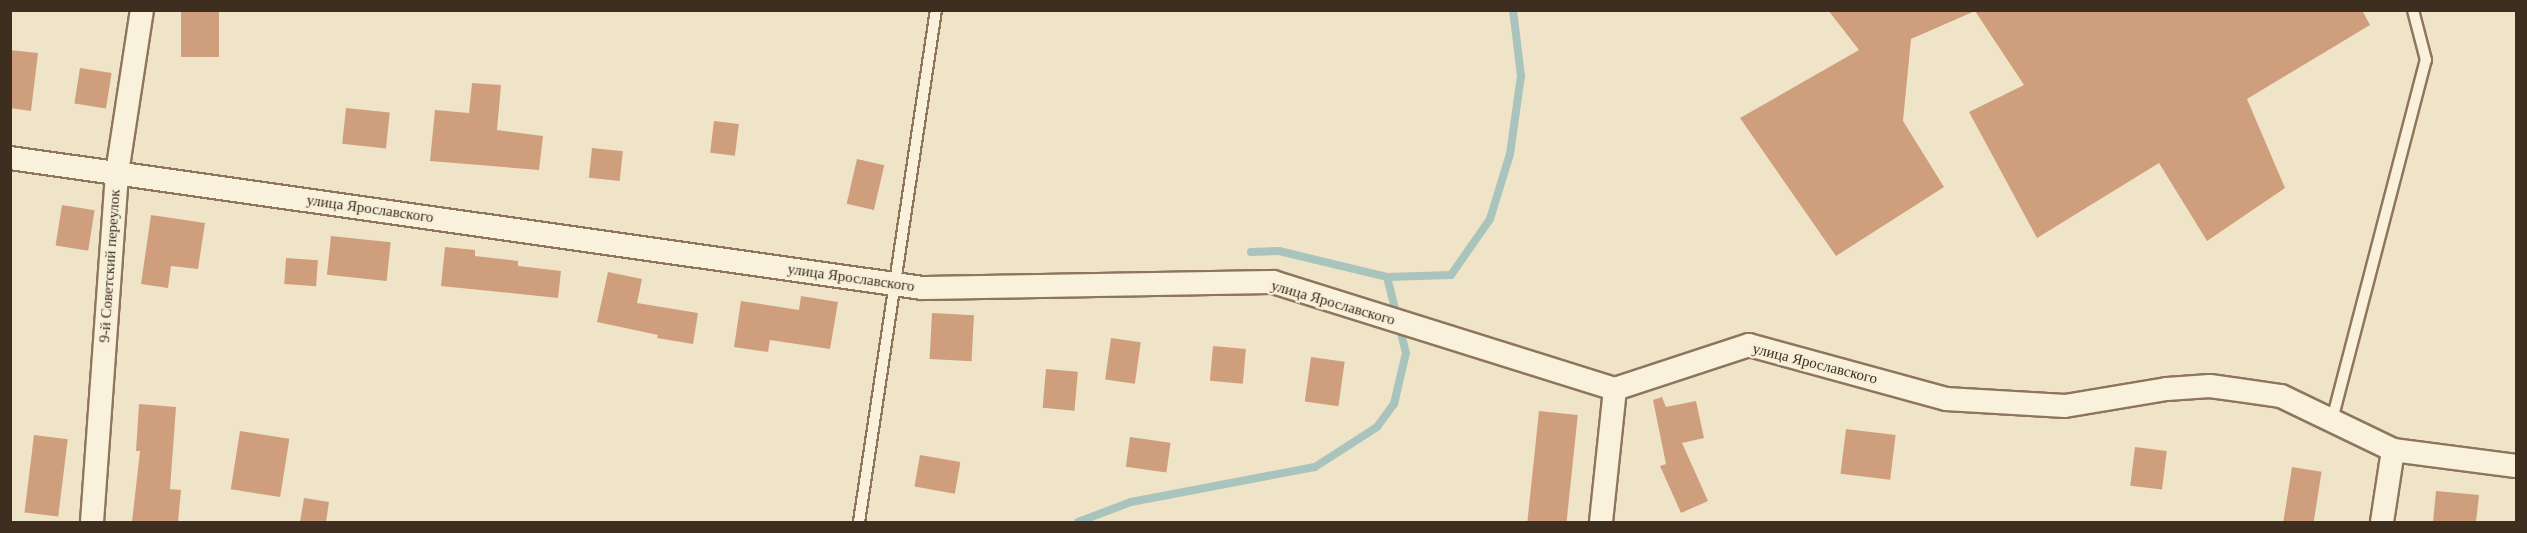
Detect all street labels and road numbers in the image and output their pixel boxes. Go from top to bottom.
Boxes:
street label: 9-й Советский переулок [96,189,124,343]
street label: улица Ярославского [305,191,435,227]
street label: улица Ярославского [786,260,916,296]
street label: улица Ярославского [1269,277,1397,329]
street label: улица Ярославского [1751,340,1879,388]

